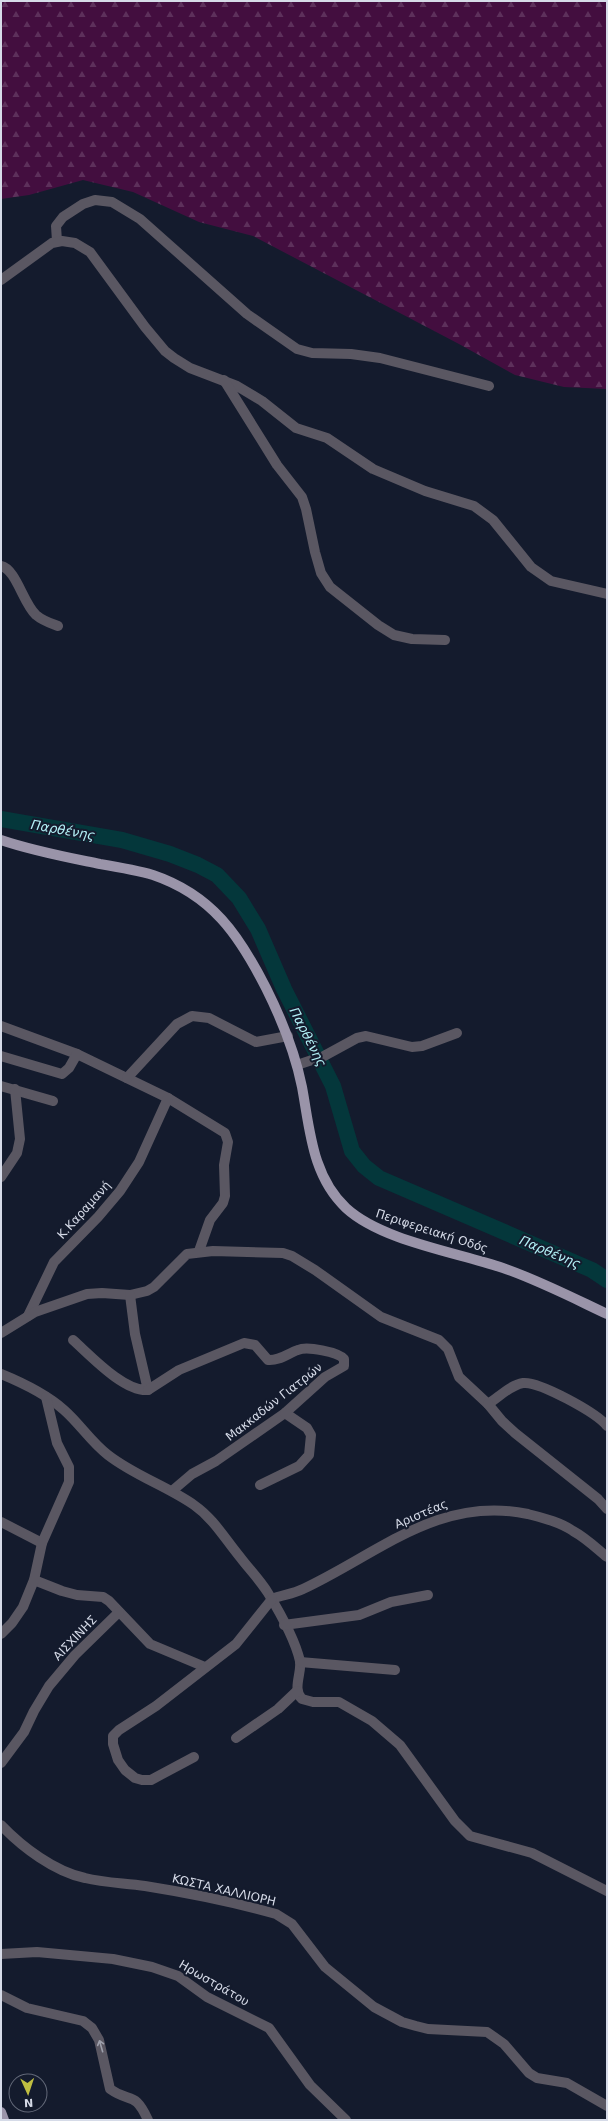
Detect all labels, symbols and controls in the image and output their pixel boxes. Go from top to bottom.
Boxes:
water label: Παρθένης [30,817,97,843]
water label: Παρθένης [287,1005,330,1070]
street label: Κ.Καραμανή [54,1178,114,1242]
street label: Περιφερειακή Οδός [374,1206,490,1256]
water label: Παρθένης [517,1232,583,1272]
street label: Μακκαδών Γιατρών [223,1360,325,1444]
street label: Αριστέας [392,1497,450,1531]
street label: ΑΙΣΧΙΝΗΣ [50,1613,100,1663]
street label: ΚΩΣΤΑ ΧΑΛΛΙΟΡΗ [171,1871,277,1909]
street label: Ηρωστράτου [176,1957,252,2009]
one-way arrow [97,2040,104,2053]
north arrow [8,2073,48,2113]
text: N [24,2096,33,2109]

